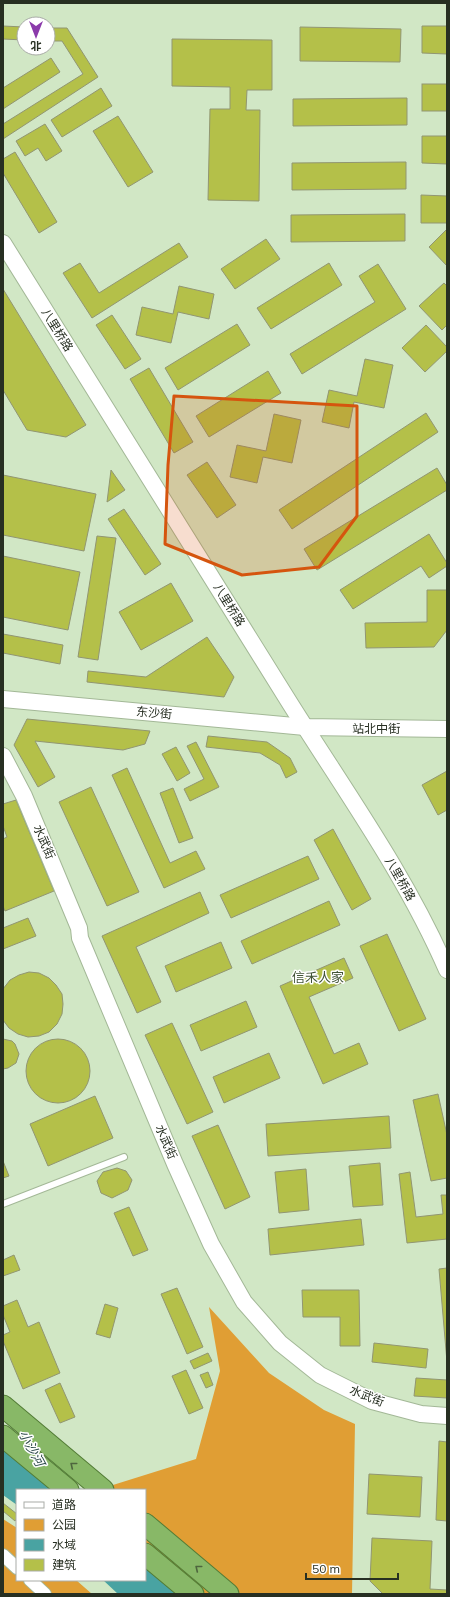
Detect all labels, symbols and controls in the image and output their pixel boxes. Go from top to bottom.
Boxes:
north arrow [16,16,56,56]
text: 北 [31,39,42,53]
street label: 八里桥路 [38,305,77,354]
street label: 八里桥路 [210,580,249,629]
street label: 东沙街 [135,703,173,722]
street label: 站北中街 [352,721,400,736]
street label: 水武街 [31,822,58,861]
street label: 八里桥路 [382,854,419,903]
district label: 信禾人家 [292,969,344,985]
street label: 水武街 [153,1122,180,1161]
street label: 水武街 [348,1382,387,1409]
water label: 小沙河 [16,1427,50,1472]
one-way arrow [71,1463,78,1470]
legend [16,1489,146,1581]
text: 道路 [52,1497,76,1512]
text: 公园 [52,1517,76,1532]
text: 水域 [52,1537,76,1552]
scale bar [306,1555,398,1581]
text: 建筑 [52,1557,76,1572]
text: 50 m [312,1561,340,1576]
one-way arrow [196,1566,203,1573]

